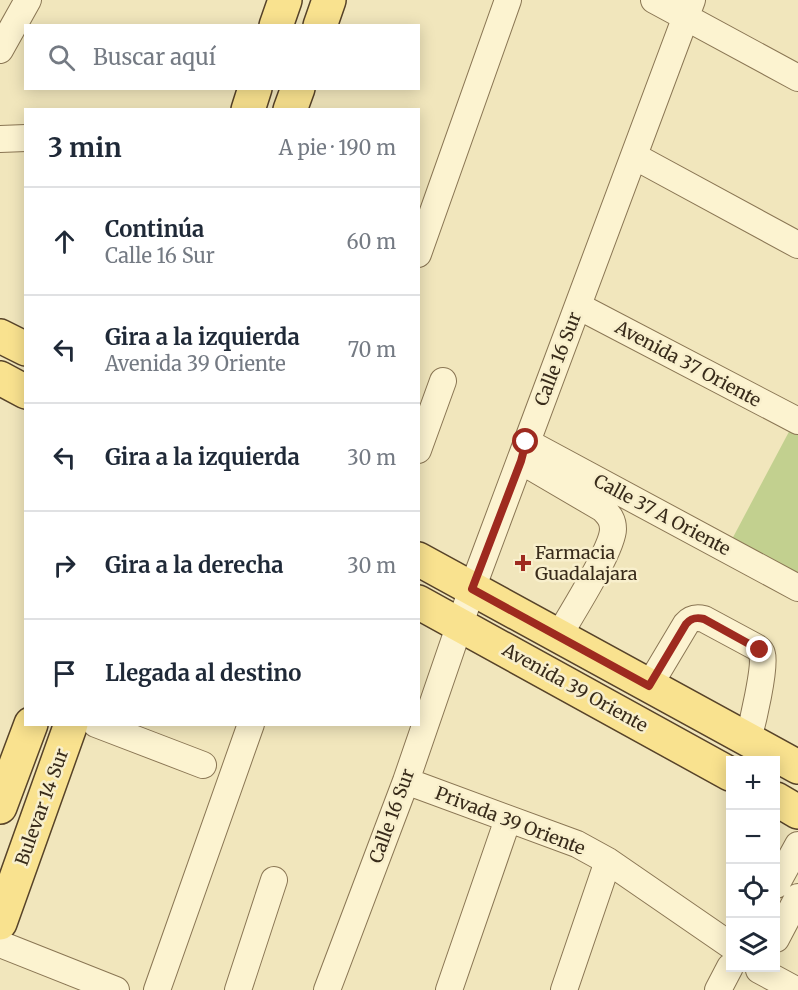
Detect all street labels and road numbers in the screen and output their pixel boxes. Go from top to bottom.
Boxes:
street label: Calle 16 Sur [529,309,586,409]
street label: Avenida 37 Oriente [610,315,765,412]
street label: Calle 37 A Oriente [590,469,735,560]
street label: Avenida 39 Oriente [498,638,652,737]
street label: Bulevar 14 Sur [10,745,73,868]
street label: Calle 16 Sur [364,765,419,866]
street label: Privada 39 Oriente [432,781,589,860]

